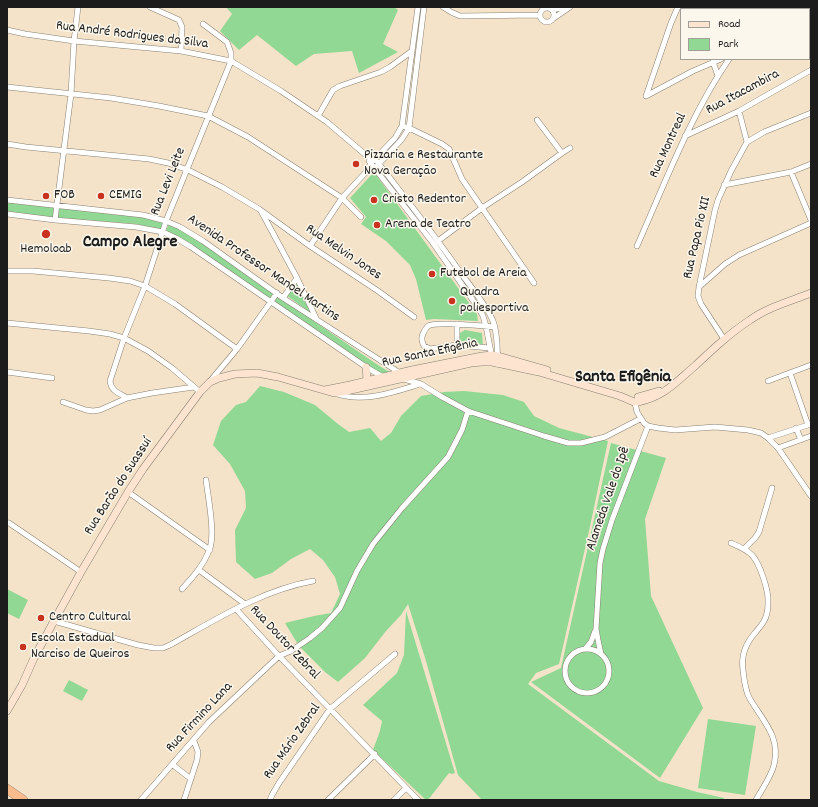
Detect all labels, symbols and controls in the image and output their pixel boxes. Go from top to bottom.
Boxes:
legend [680,8,810,60]
text: Road [718,16,740,33]
street label: Rua André Rodrigues da Silva [55,18,209,54]
text: Park [718,36,738,53]
street label: Rua Itacambira [703,67,783,119]
street label: Rua Montreal [647,111,691,181]
street label: Rua Levi Leite [148,146,190,218]
place label: Pizzaria e Restaurante Nova Geração [364,148,483,180]
marker: Pizzaria e Restaurante Nova Geração [351,159,361,169]
place label: FOB [54,188,75,204]
place label: CEMIG [109,188,142,204]
marker: FOB [41,191,51,201]
marker: CEMIG [96,191,106,201]
place label: Cristo Redentor [382,192,466,208]
marker: Cristo Redentor [369,195,379,205]
street label: Rua Papa Pio XII [680,195,716,281]
street label: Avenida Professor Manoel Martins [183,212,343,326]
place label: Arena de Teatro [385,217,471,233]
marker: Arena de Teatro [372,220,382,230]
street label: Rua Melvin Jones [302,221,384,285]
marker: Hemoloab [40,228,52,240]
district label: Campo Alegre [83,233,177,255]
place label: Hemoloab [20,242,72,258]
place label: Futebol de Areia [440,266,526,282]
marker: Futebol de Areia [427,269,437,279]
place label: Quadra poliesportiva [460,285,529,318]
marker: Quadra poliesportiva [447,296,457,306]
street label: Rua Santa Efigênia [381,336,479,372]
district label: Santa Efigênia [575,368,671,390]
street label: Rua Barão do Suassuí [81,435,157,539]
street label: Alameda Vale do Ipê [583,445,635,553]
street label: Rua Doutor Zebral [245,602,323,684]
place label: Centro Cultural [49,610,131,626]
marker: Centro Cultural [36,613,46,623]
place label: Escola Estadual Narciso de Queiros [31,631,129,664]
marker: Escola Estadual Narciso de Queiros [18,642,28,652]
street label: Rua Firmino Lana [163,679,237,757]
street label: Rua Mário Zebral [261,701,325,783]

